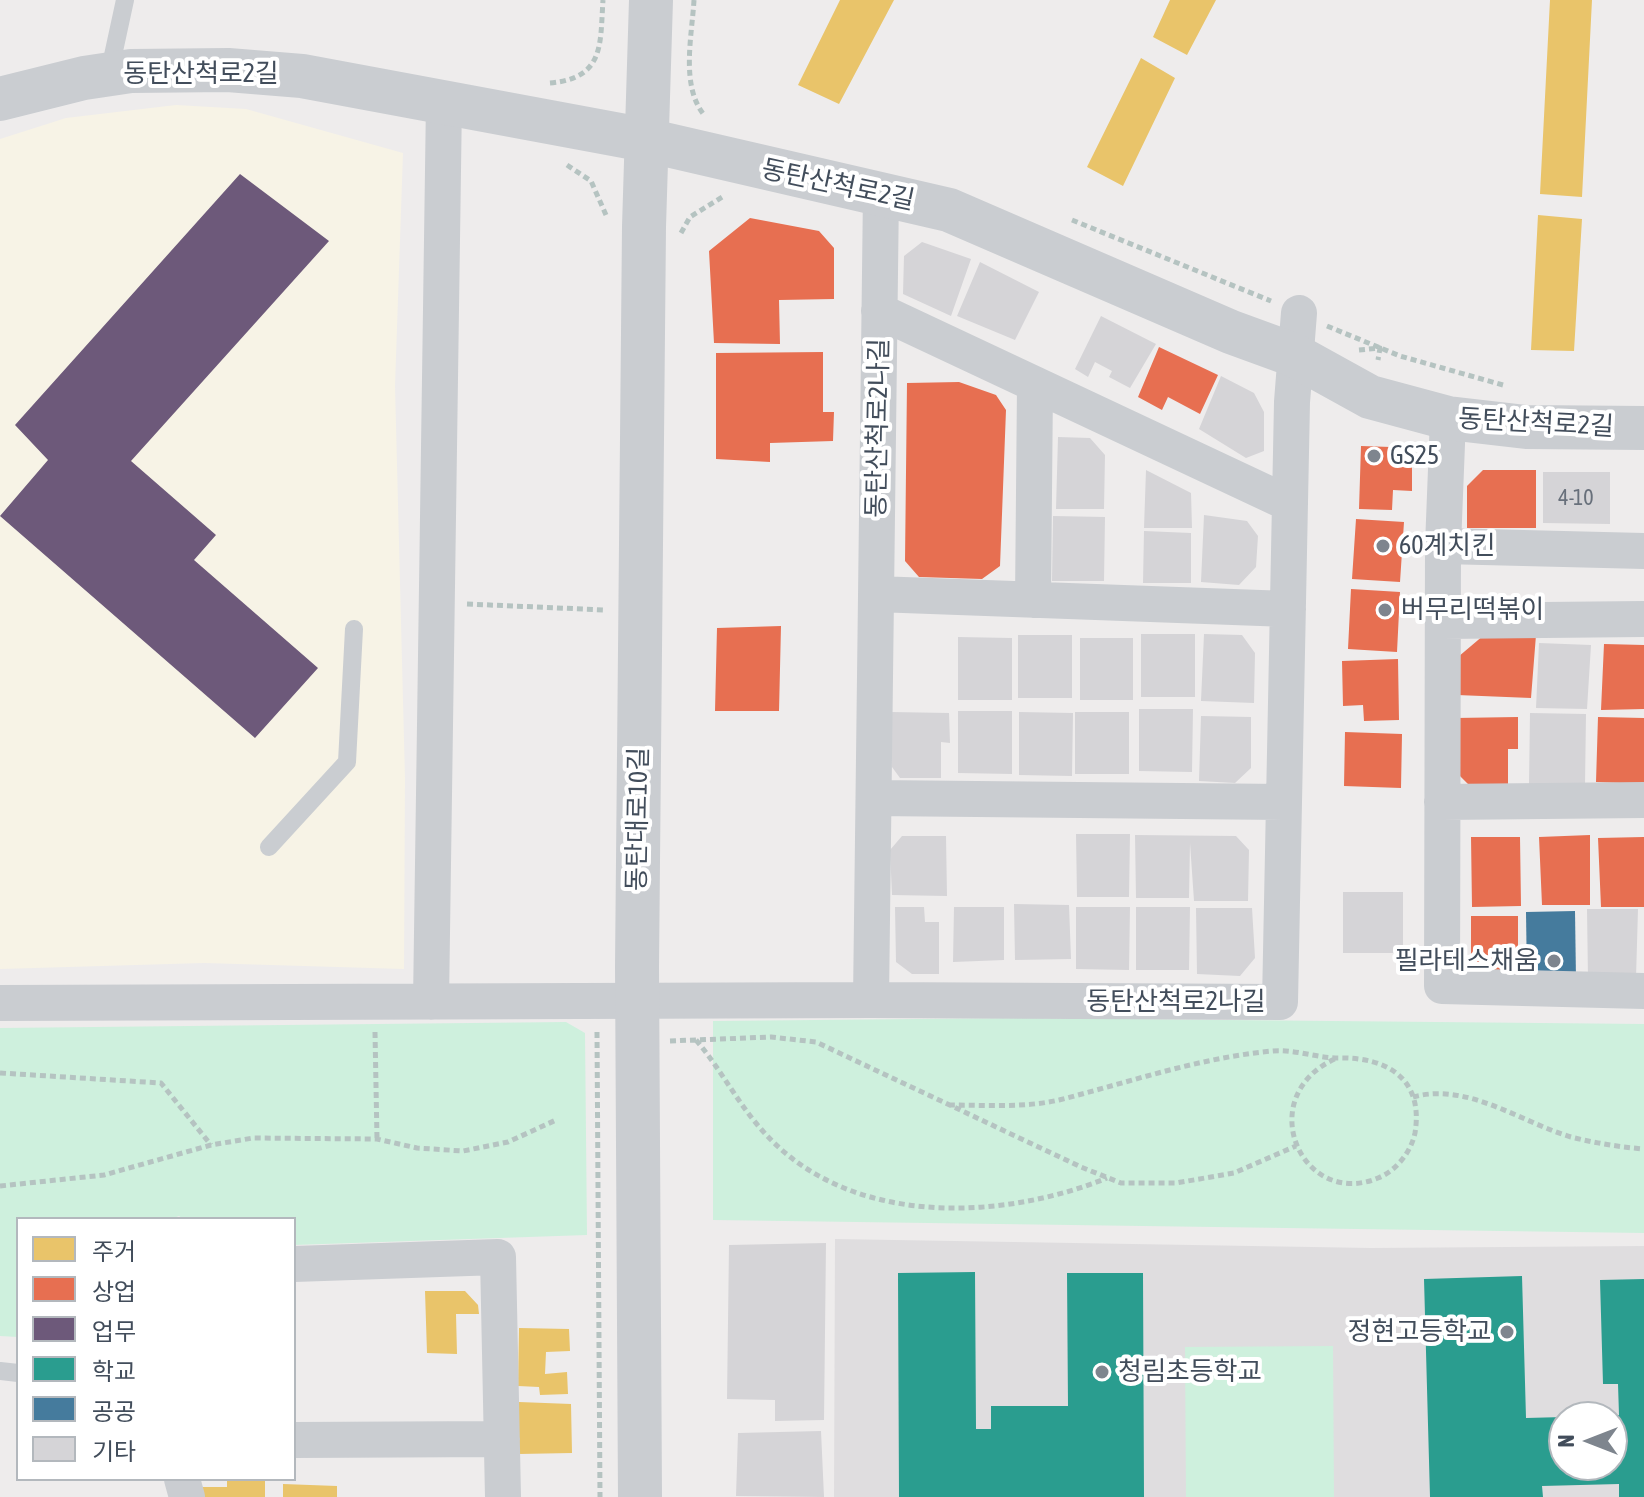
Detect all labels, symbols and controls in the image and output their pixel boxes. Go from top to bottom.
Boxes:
street label: 동탄산척로2길 [123,58,279,90]
street label: 동탄산척로2길 [759,154,917,216]
street label: 동탄산척로2나길 [861,338,895,518]
street label: 동탄산척로2길 [1457,403,1615,443]
place label: GS25 [1390,440,1439,472]
marker: GS25 [1365,447,1383,465]
house number: 4-10 [1558,485,1594,511]
place label: 60계치킨 [1399,530,1495,562]
marker: 60계치킨 [1374,537,1392,555]
place label: 버무리떡볶이 [1401,594,1545,626]
marker: 버무리떡볶이 [1376,601,1394,619]
street label: 동탄대로10길 [621,747,655,891]
place label: 필라테스채움 [1394,945,1538,977]
marker: 필라테스채움 [1545,952,1563,970]
street label: 동탄산척로2나길 [1086,986,1266,1018]
legend [16,1217,296,1481]
text: 주거 [92,1238,136,1265]
text: 상업 [92,1278,136,1305]
place label: 정현고등학교 [1347,1316,1491,1348]
text: 업무 [92,1318,136,1345]
marker: 정현고등학교 [1498,1323,1516,1341]
place label: 청림초등학교 [1118,1356,1262,1388]
text: 학교 [92,1358,136,1385]
marker: 청림초등학교 [1093,1363,1111,1381]
text: 공공 [92,1398,136,1425]
north arrow [1548,1401,1628,1481]
text: N [1553,1435,1579,1448]
text: 기타 [92,1438,136,1465]

